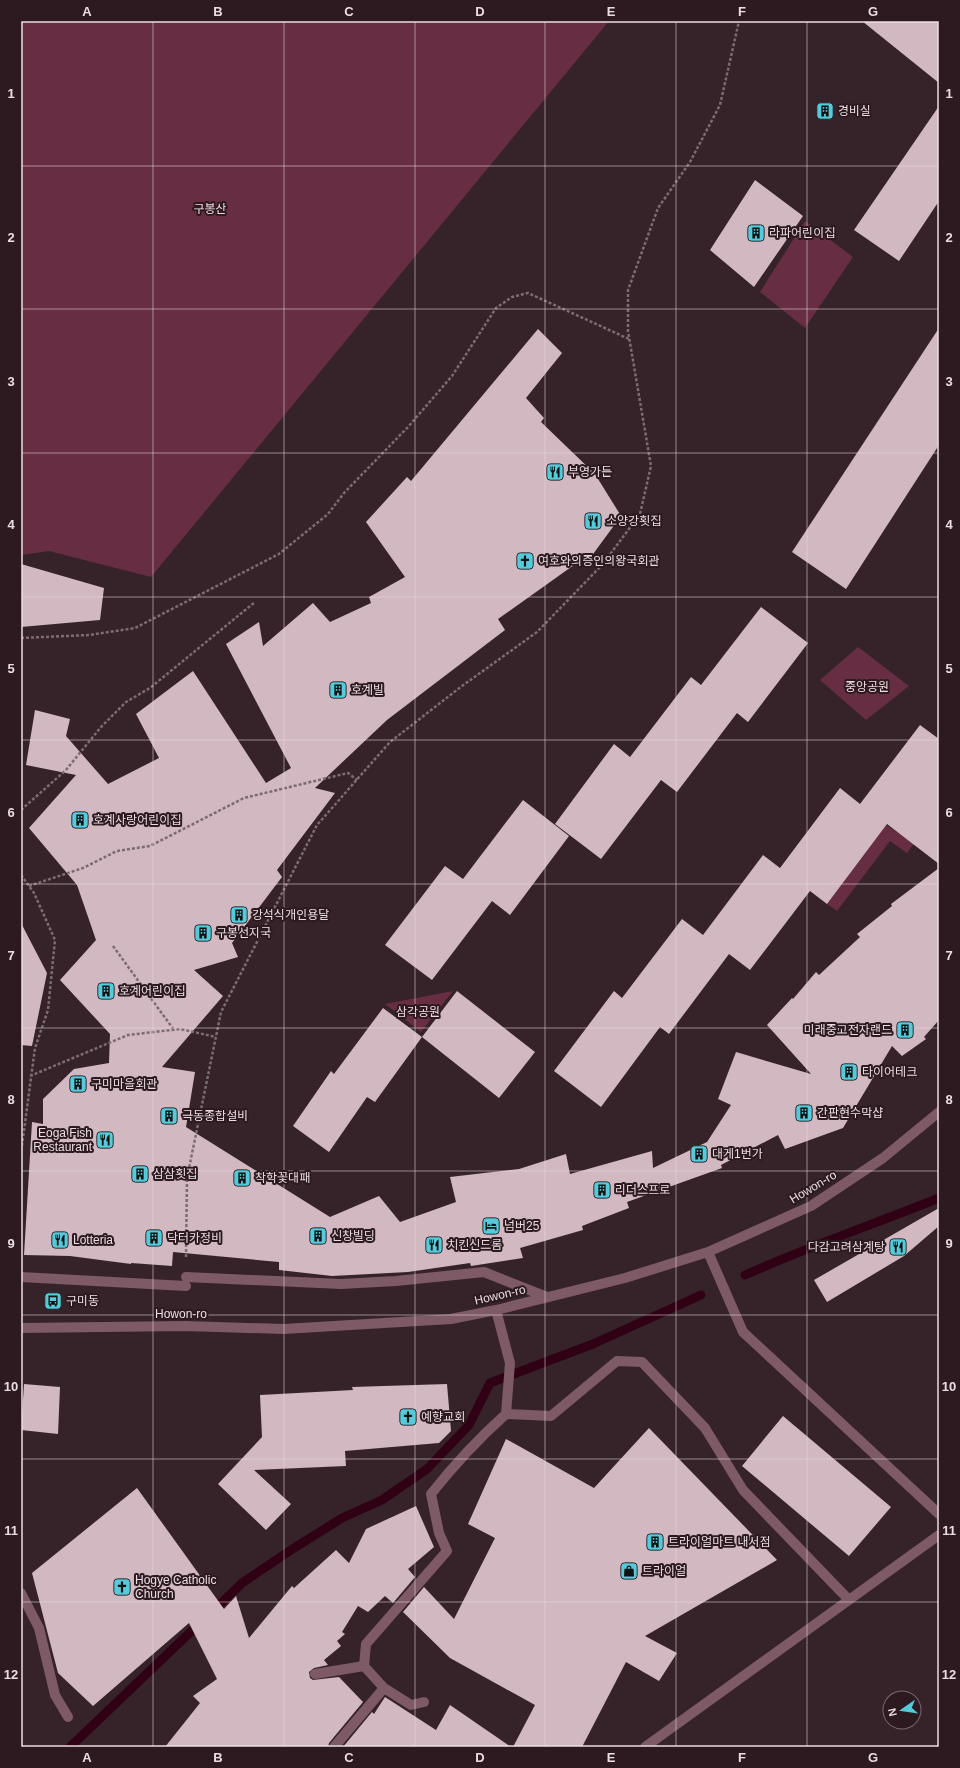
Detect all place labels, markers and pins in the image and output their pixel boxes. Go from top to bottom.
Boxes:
building icon: 경비실 [815,101,835,121]
place label: 경비실 [838,104,871,118]
building icon: 라파어린이집 [746,223,766,243]
place label: 라파어린이집 [769,226,835,240]
restaurant icon: 부영가든 [545,462,565,482]
place label: 부영가든 [568,465,612,479]
restaurant icon: 소양강횟집 [583,511,603,531]
place label: 소양강횟집 [606,514,661,528]
church icon: 여호와의증인의왕국회관 [515,551,535,571]
place label: 여호와의증인의왕국회관 [538,554,659,568]
building icon: 호계빌 [328,680,348,700]
place label: 호계빌 [351,683,384,697]
building icon: 호계사랑어린이집 [70,810,90,830]
place label: 호계사랑어린이집 [93,813,181,827]
building icon: 강석식개인용달 [229,905,249,925]
place label: 강석식개인용달 [252,908,329,922]
building icon: 구봉선지국 [193,923,213,943]
place label: 구봉선지국 [216,926,271,940]
building icon: 호계어린이집 [96,981,116,1001]
place label: 호계어린이집 [119,984,185,998]
building icon: 미래중고전자랜드 [895,1020,915,1040]
place label: 미래중고전자랜드 [804,1023,892,1037]
building icon: 타이어테크 [839,1062,859,1082]
place label: 타이어테크 [862,1065,917,1079]
building icon: 구미마을회관 [68,1074,88,1094]
place label: 구미마을회관 [91,1077,157,1091]
building icon: 간판현수막샵 [794,1103,814,1123]
building icon: 극동종합설비 [159,1106,179,1126]
place label: 간판현수막샵 [817,1106,883,1120]
place label: 극동종합설비 [182,1109,248,1123]
place label: Eoga Fish Restaurant [33,1126,93,1154]
restaurant icon: Eoga Fish Restaurant [95,1130,115,1150]
building icon: 대게1번가 [689,1144,709,1164]
place label: 대게1번가 [712,1147,763,1161]
building icon: 삼삼횟집 [130,1164,150,1184]
place label: 삼삼횟집 [153,1167,197,1181]
building icon: 착학꽃대패 [232,1168,252,1188]
place label: 착학꽃대패 [255,1171,310,1185]
building icon: 리더스프로 [592,1180,612,1200]
place label: 리더스프로 [615,1183,670,1197]
hotel icon: 넘버25 [481,1216,501,1236]
place label: 넘버25 [504,1219,540,1233]
building icon: 신창빌딩 [308,1226,328,1246]
building icon: 닥터카정비 [144,1228,164,1248]
place label: 신창빌딩 [331,1229,375,1243]
restaurant icon: Lotteria [50,1230,70,1250]
place label: 닥터카정비 [167,1231,222,1245]
place label: Lotteria [73,1233,113,1247]
restaurant icon: 치킨신드롬 [424,1235,444,1255]
restaurant icon: 다감고려삼계탕 [888,1237,908,1257]
place label: 치킨신드롬 [447,1238,502,1252]
place label: 다감고려삼계탕 [808,1240,885,1254]
bus stop icon: 구미동 [43,1291,63,1311]
place label: 구미동 [66,1294,99,1308]
church icon: 예향교회 [398,1407,418,1427]
place label: 예향교회 [421,1410,465,1424]
building icon: 트라이얼마트 내서점 [645,1532,665,1552]
place label: 트라이얼마트 내서점 [668,1535,771,1549]
shop icon: 트라이얼 [619,1561,639,1581]
place label: 트라이얼 [642,1564,686,1578]
place label: Hogye Catholic Church [135,1573,216,1601]
church icon: Hogye Catholic Church [112,1577,132,1597]

